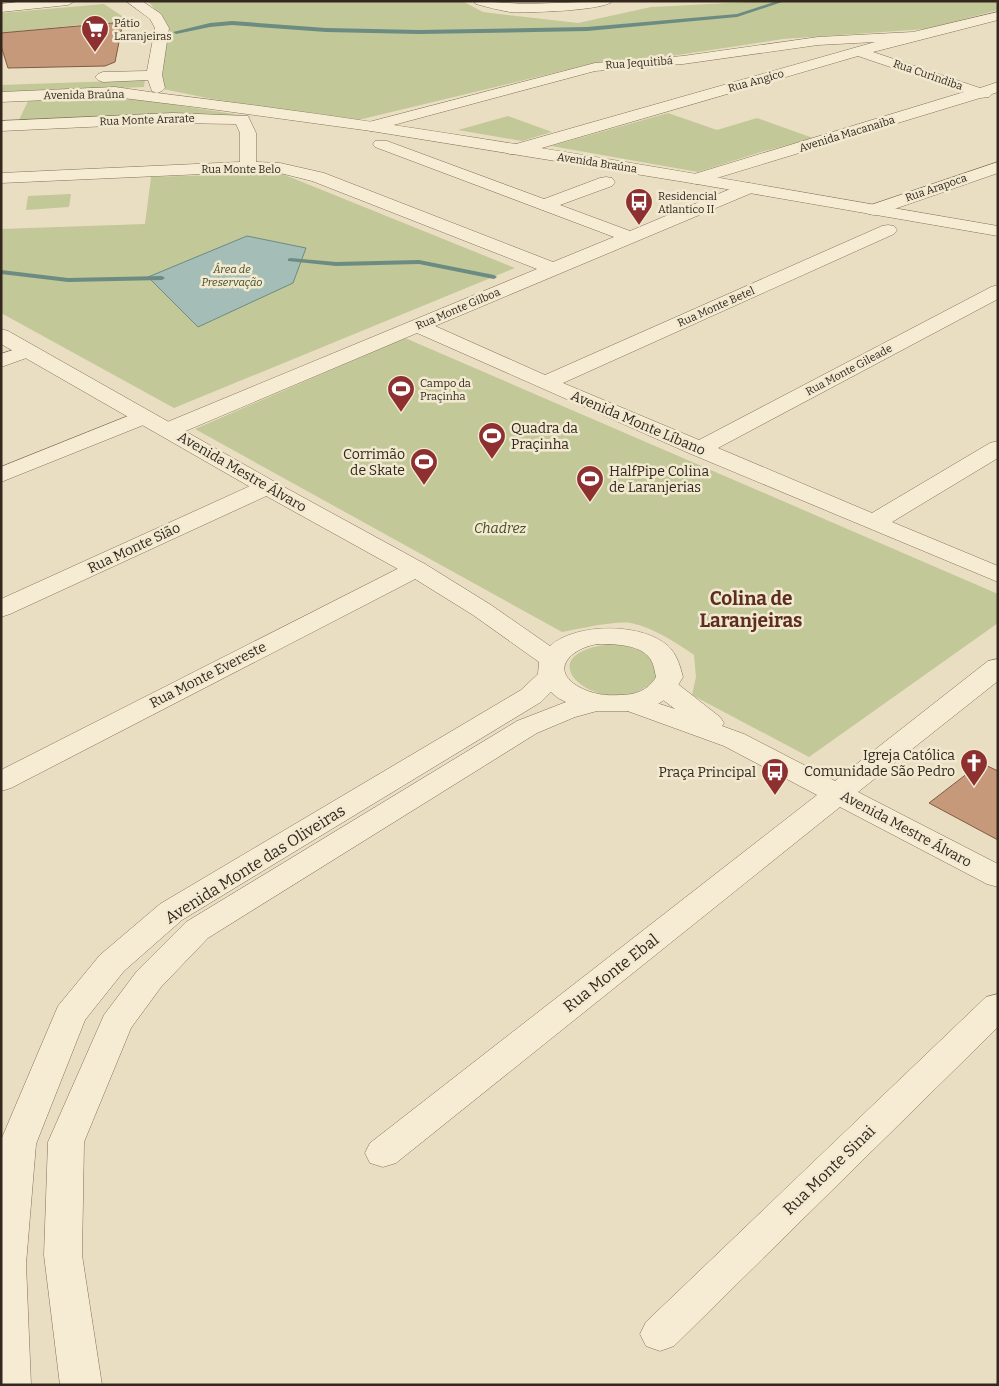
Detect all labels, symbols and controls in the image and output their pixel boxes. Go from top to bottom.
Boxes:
supermarket icon: Pátio Laranjeiras [80,14,110,53]
place label: Pátio Laranjeiras [114,17,172,43]
street label: Rua Jequitibá [605,54,673,72]
street label: Rua Curindiba [891,57,965,93]
street label: Rua Angico [726,67,786,95]
street label: Avenida Braúna [43,88,125,102]
street label: Rua Monte Ararate [99,112,195,128]
street label: Avenida Macanaiba [798,113,896,155]
street label: Avenida Braúna [556,150,638,176]
street label: Rua Monte Belo [201,163,281,176]
street label: Rua Arapoca [903,171,969,205]
bus stop icon: Residencial Atlantico II [624,187,654,226]
place label: Residencial Atlantico II [658,190,717,216]
park label: Área de Preservação [202,262,262,289]
street label: Rua Monte Betel [675,284,757,330]
street label: Rua Monte Gilboa [414,285,502,333]
street label: Rua Monte Gileade [803,342,895,398]
sports icon: Campo da Praçinha [386,374,416,413]
place label: Campo da Praçinha [420,377,471,403]
street label: Avenida Monte Líbano [568,387,708,459]
place label: Quadra da Praçinha [511,420,578,453]
sports icon: Quadra da Praçinha [477,421,507,460]
street label: Avenida Mestre Álvaro [175,427,310,516]
place label: Corrimão de Skate [343,446,405,479]
sports icon: Corrimão de Skate [409,447,439,486]
place label: HalfPipe Colina de Laranjerias [609,463,709,496]
sports icon: HalfPipe Colina de Laranjerias [575,464,605,503]
street label: Rua Monte Sião [85,519,183,577]
park label: Chadrez [474,520,526,537]
district label: Colina de Laranjeiras [700,587,802,632]
street label: Rua Monte Evereste [147,638,269,712]
place label: Igreja Católica Comunidade São Pedro [804,747,955,780]
church icon: Igreja Católica Comunidade São Pedro [959,748,989,787]
bus stop icon: Praça Principal [760,757,790,796]
place label: Praça Principal [659,764,756,781]
street label: Avenida Mestre Álvaro [838,786,975,871]
street label: Avenida Monte das Oliveiras [161,801,349,927]
street label: Rua Monte Ebal [560,930,663,1016]
street label: Rua Monte Sinai [779,1121,879,1219]

